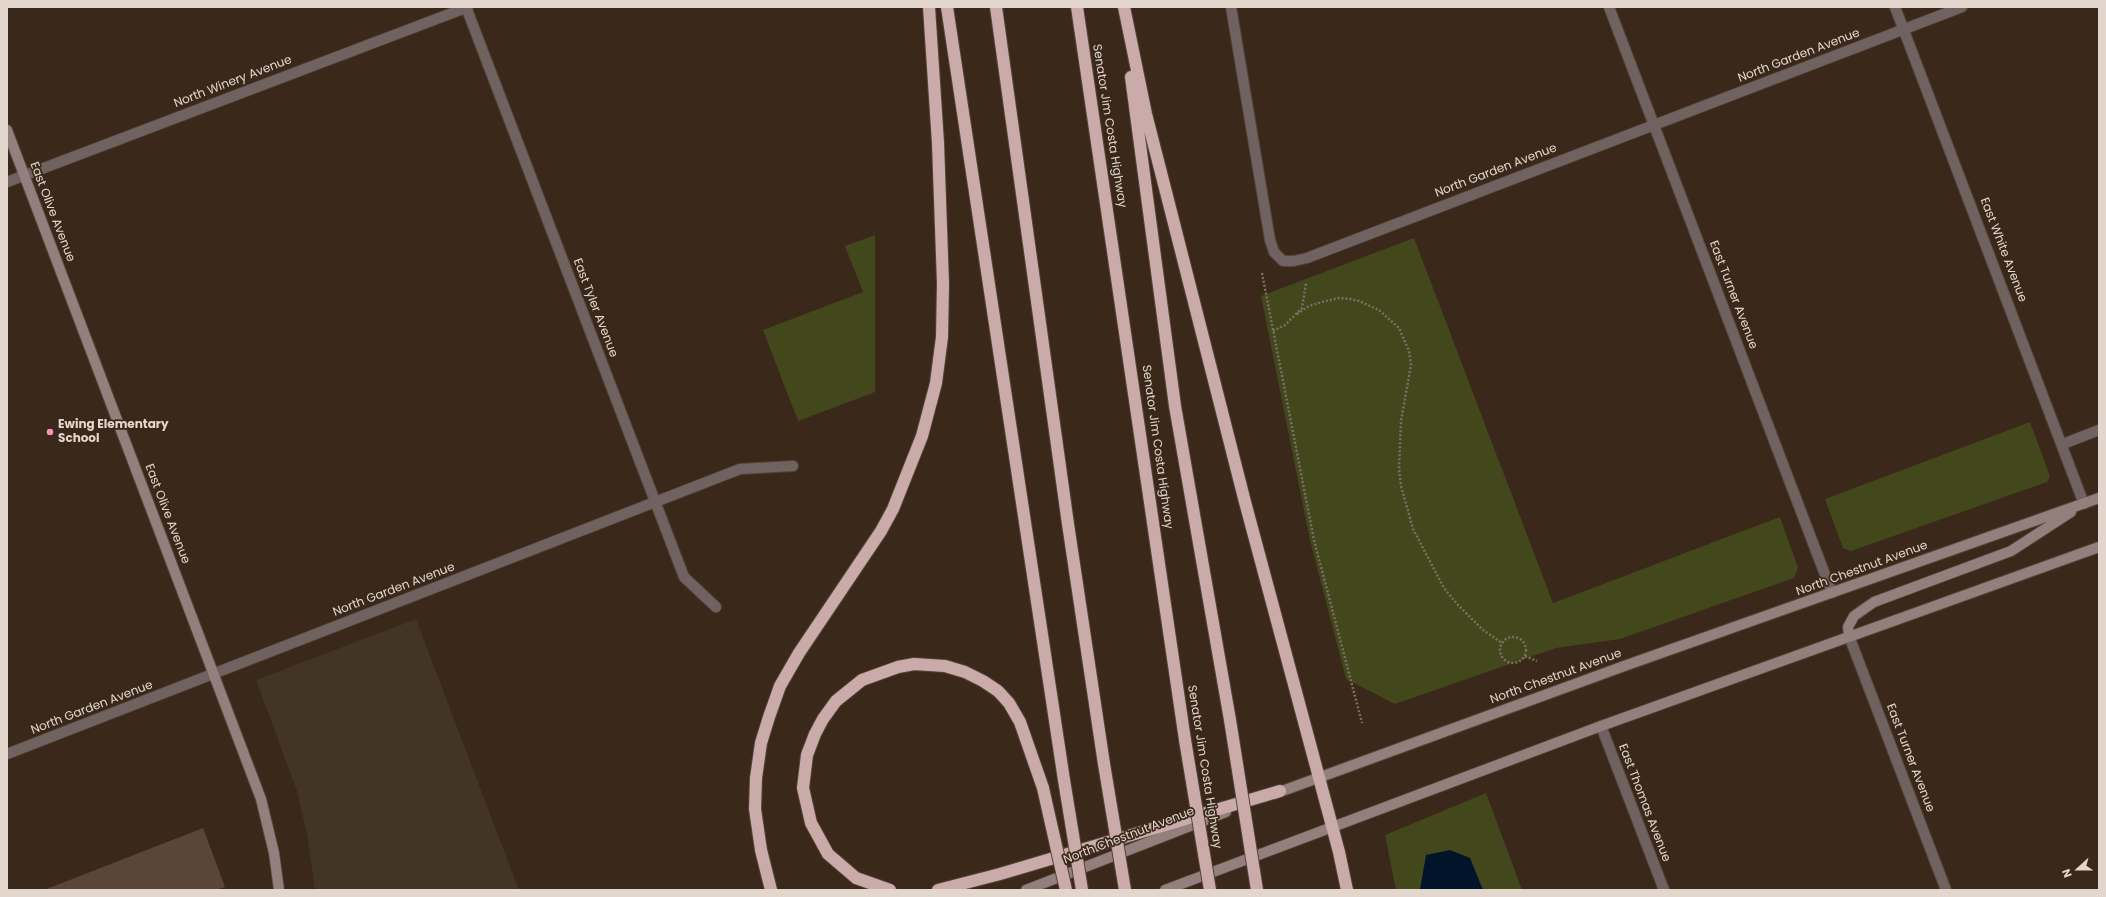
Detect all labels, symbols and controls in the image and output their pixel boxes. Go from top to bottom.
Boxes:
street label: North Garden Avenue [1736,26,1862,86]
street label: Senator Jim Costa Highway [1089,43,1129,209]
street label: North Winery Avenue [172,53,294,111]
street label: North Garden Avenue [1433,141,1559,201]
street label: East Olive Avenue [26,160,78,264]
street label: East White Avenue [1976,196,2030,304]
street label: East Turner Avenue [1706,239,1760,351]
street label: East Tyler Avenue [570,257,620,359]
street label: Senator Jim Costa Highway [1138,364,1176,530]
place label: Ewing Elementary School [58,418,169,446]
marker: Ewing Elementary School [45,427,55,437]
street label: East Olive Avenue [141,462,193,566]
street label: North Chestnut Avenue [1794,538,1930,600]
street label: North Garden Avenue [331,560,457,620]
street label: North Chestnut Avenue [1488,646,1624,708]
street label: North Garden Avenue [29,678,155,738]
street label: Senator Jim Costa Highway [1184,684,1224,850]
street label: East Turner Avenue [1883,702,1937,814]
street label: East Thomas Avenue [1615,742,1673,864]
street label: North Chestnut Avenue [1062,804,1196,868]
north arrow [2058,849,2098,889]
text: N [2058,867,2076,880]

